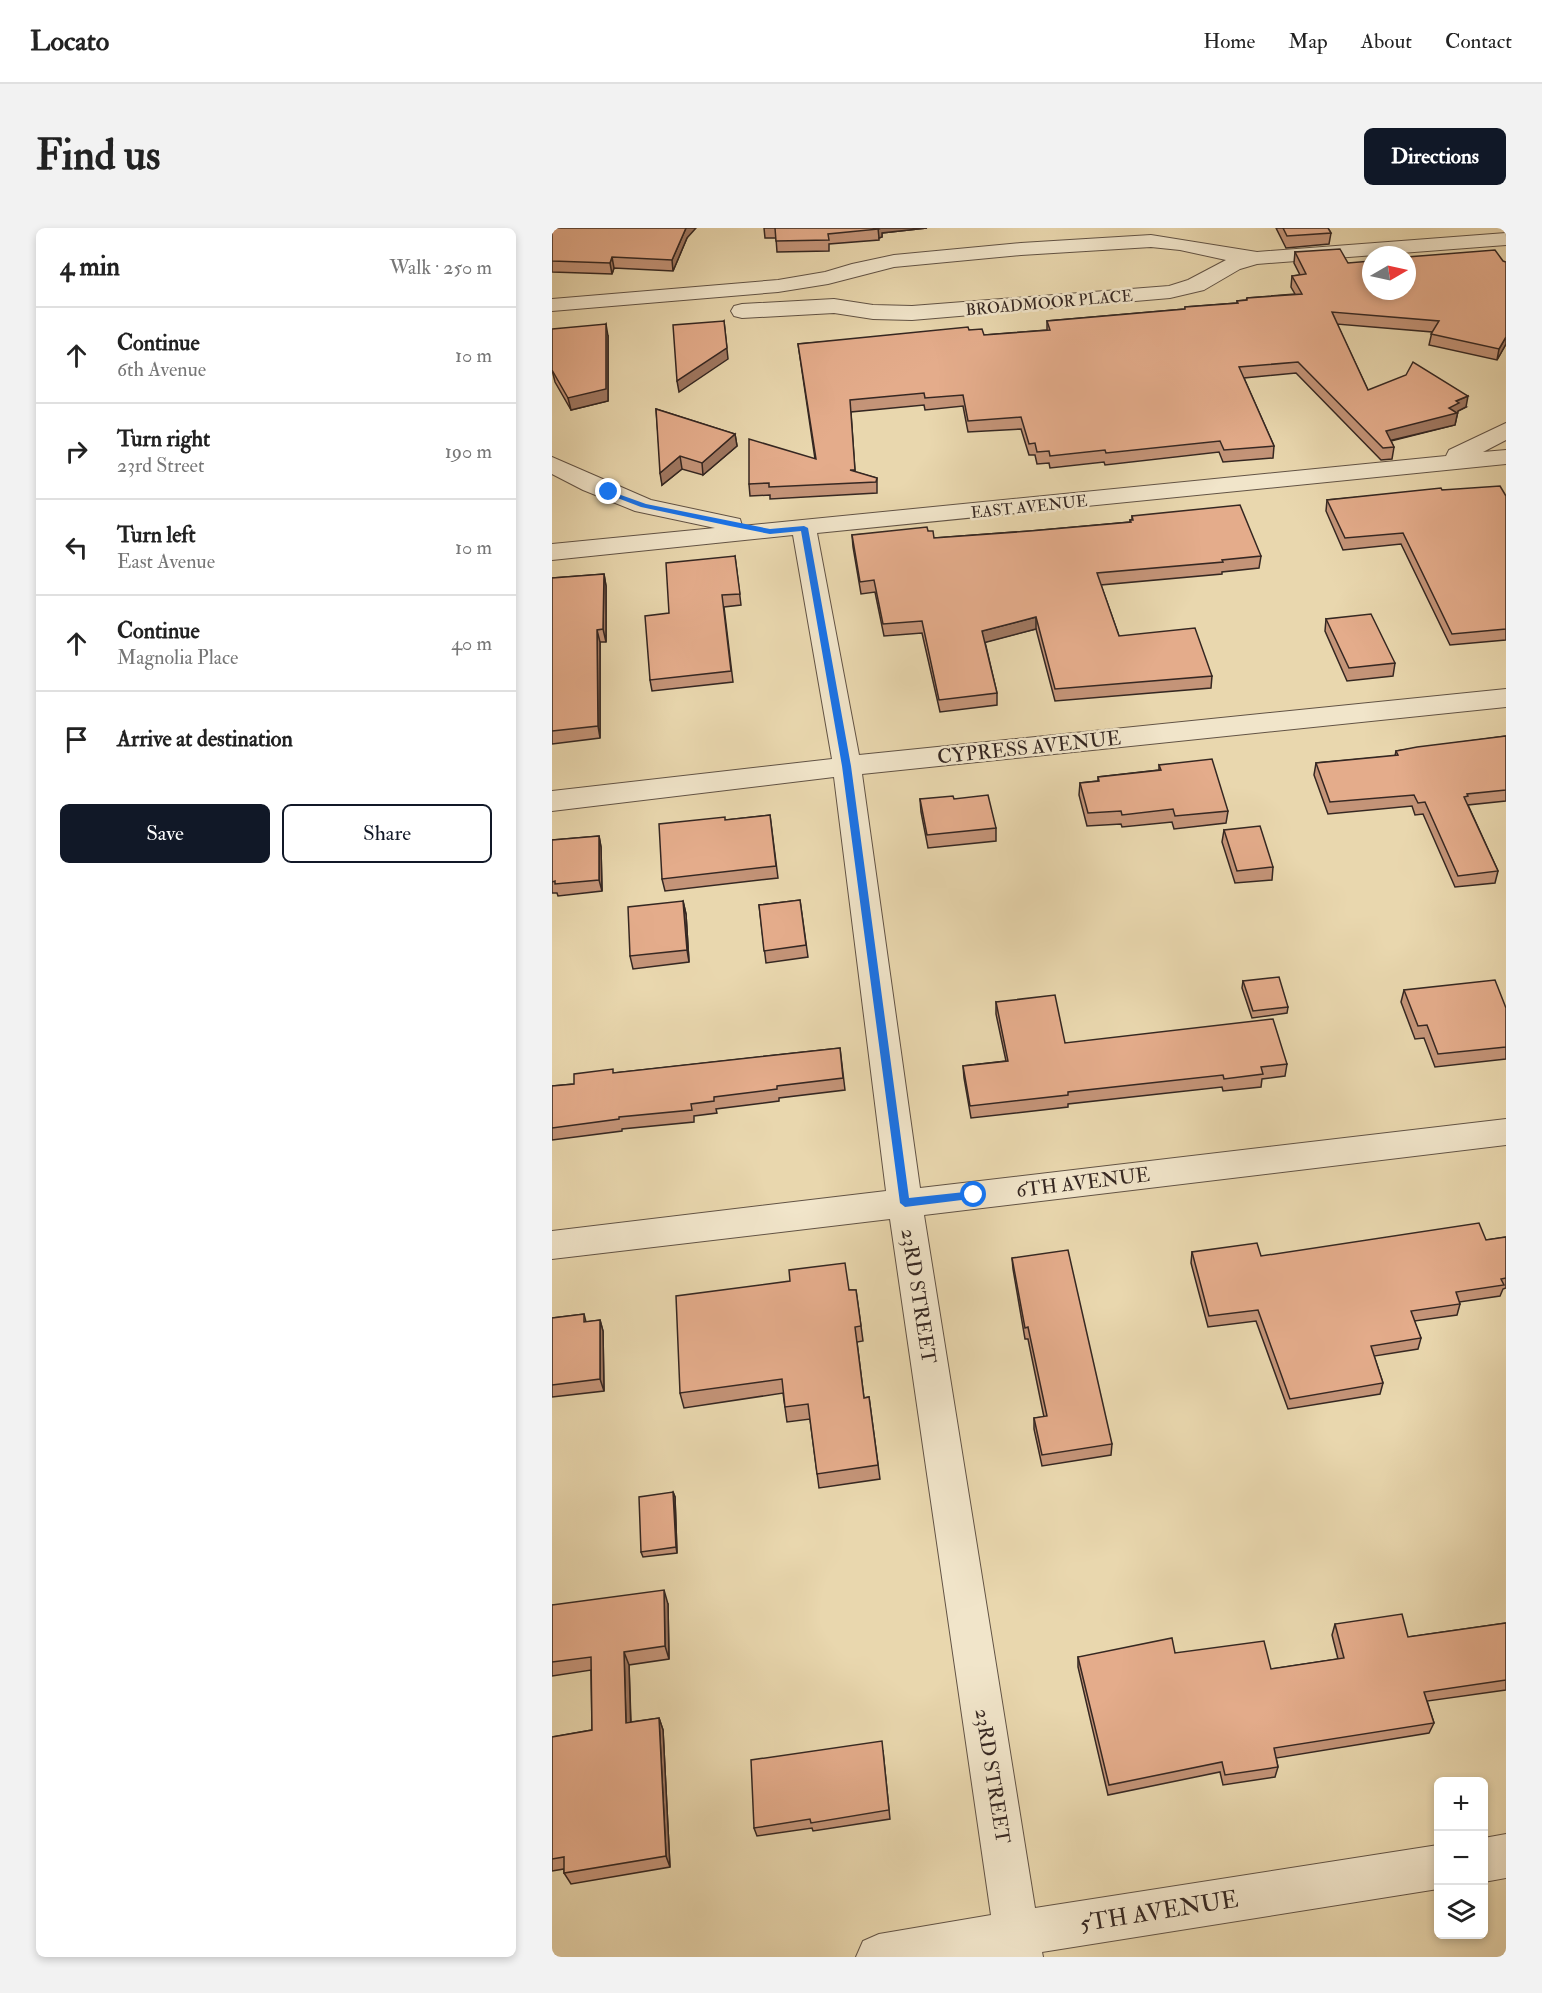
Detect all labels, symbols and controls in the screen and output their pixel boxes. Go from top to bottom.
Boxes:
text: Locato [30,24,109,59]
text: Home [1203,28,1255,55]
text: Map [1288,28,1328,55]
text: About [1361,28,1412,55]
text: Contact [1445,28,1512,55]
button: Directions [1364,128,1506,185]
text: Find us [36,130,160,182]
north arrow [1362,246,1416,300]
text: 4 min [60,251,120,283]
text: Walk · 250 m [389,255,492,280]
street label: BROADMOOR PLACE [965,286,1134,320]
text: Continue [117,329,200,357]
icon: ahead [60,339,93,372]
text: 10 m [455,343,492,368]
text: 6th Avenue [117,357,206,382]
text: Turn right [117,425,210,453]
icon: right [60,435,93,468]
text: 190 m [445,439,492,464]
text: 23rd Street [117,453,204,478]
route end [595,478,621,504]
street label: EAST AVENUE [970,491,1088,523]
text: Turn left [117,521,196,549]
icon: left [60,531,93,564]
text: 10 m [455,535,492,560]
text: East Avenue [117,549,215,574]
text: Continue [117,617,200,645]
icon: ahead [60,627,93,660]
text: 40 m [451,631,492,656]
text: Magnolia Place [117,645,238,670]
icon: arrive [60,723,93,756]
text: Arrive at destination [117,725,293,753]
street label: CYPRESS AVENUE [936,725,1122,770]
button: Save [60,804,270,863]
button: Share [282,804,492,863]
street label: 6TH AVENUE [1015,1162,1151,1203]
route start [960,1181,986,1207]
street label: 23RD STREET [895,1227,942,1366]
street label: 23RD STREET [969,1707,1016,1846]
map controls [1434,1777,1488,1939]
button: + [1434,1777,1488,1831]
button: − [1434,1831,1488,1885]
street label: 5TH AVENUE [1078,1884,1241,1939]
button: layers [1434,1885,1488,1939]

